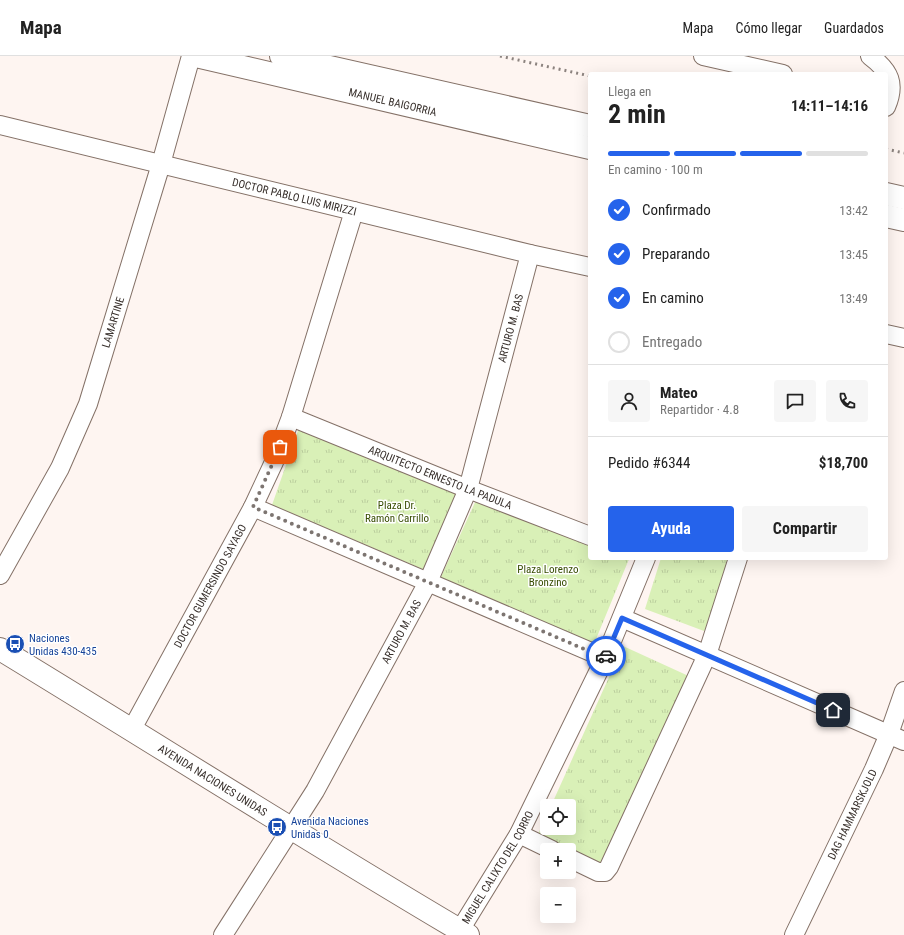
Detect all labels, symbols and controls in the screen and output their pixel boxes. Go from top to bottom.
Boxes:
text: Mapa [20,16,62,39]
text: Mapa [683,20,714,36]
text: Cómo llegar [736,20,802,36]
text: Guardados [824,20,884,36]
text: Llega en [608,84,651,99]
street label: MANUEL BAIGORRIA [347,85,439,119]
text: 14:11–14:16 [791,97,868,115]
text: 2 min [608,99,666,129]
text: En camino · 100 m [608,162,703,177]
street label: DOCTOR PABLO LUIS MIRIZZI [231,175,358,218]
icon: check [608,199,630,221]
text: Confirmado [642,201,711,219]
text: 13:42 [839,203,868,218]
icon: check [608,243,630,265]
text: Preparando [642,245,710,263]
text: 13:45 [839,247,868,262]
icon: check [608,287,630,309]
text: En camino [642,289,704,307]
text: 13:49 [839,291,868,306]
street label: ARTURO M. BAS [495,292,526,364]
street label: LAMARTINE [99,295,127,349]
text: Entregado [642,333,702,351]
button: person [608,380,650,422]
button: chat [774,380,816,422]
button: phone [826,380,868,422]
text: Mateo [660,384,698,402]
text: Repartidor · 4.8 [660,402,739,417]
pin [263,430,297,464]
icon: bag [269,436,291,458]
street label: ARQUITECTO ERNESTO LA PADULA [366,443,515,512]
text: Pedido #6344 [608,454,690,472]
text: $18,700 [819,454,868,472]
park label: Plaza Dr. Ramón Carrillo [365,499,430,525]
button: Ayuda [608,506,734,552]
button: Compartir [742,506,868,552]
street label: DOCTOR GUMERSINDO SAYAGO [171,522,249,650]
park label: Plaza Lorenzo Bronzino [517,563,579,589]
street label: ARTURO M. BAS [379,597,424,666]
place label: Naciones Unidas 430-435 [29,632,97,658]
bus stop icon: Naciones Unidas 430-435 [4,633,26,655]
courier [586,636,626,676]
icon: car [595,645,617,667]
pin [816,693,850,727]
icon: home [822,699,844,721]
street label: AVENIDA NACIONES UNIDAS [156,742,270,819]
street label: DAG HAMMARSKJOLD [825,767,879,862]
map controls [540,799,576,923]
button: locate [540,799,576,835]
street label: MIGUEL CALIXTO DEL CORRO [459,809,536,926]
place label: Avenida Naciones Unidas 0 [291,815,369,841]
bus stop icon: Avenida Naciones Unidas 0 [266,816,288,838]
button: + [540,843,576,879]
button: − [540,887,576,923]

